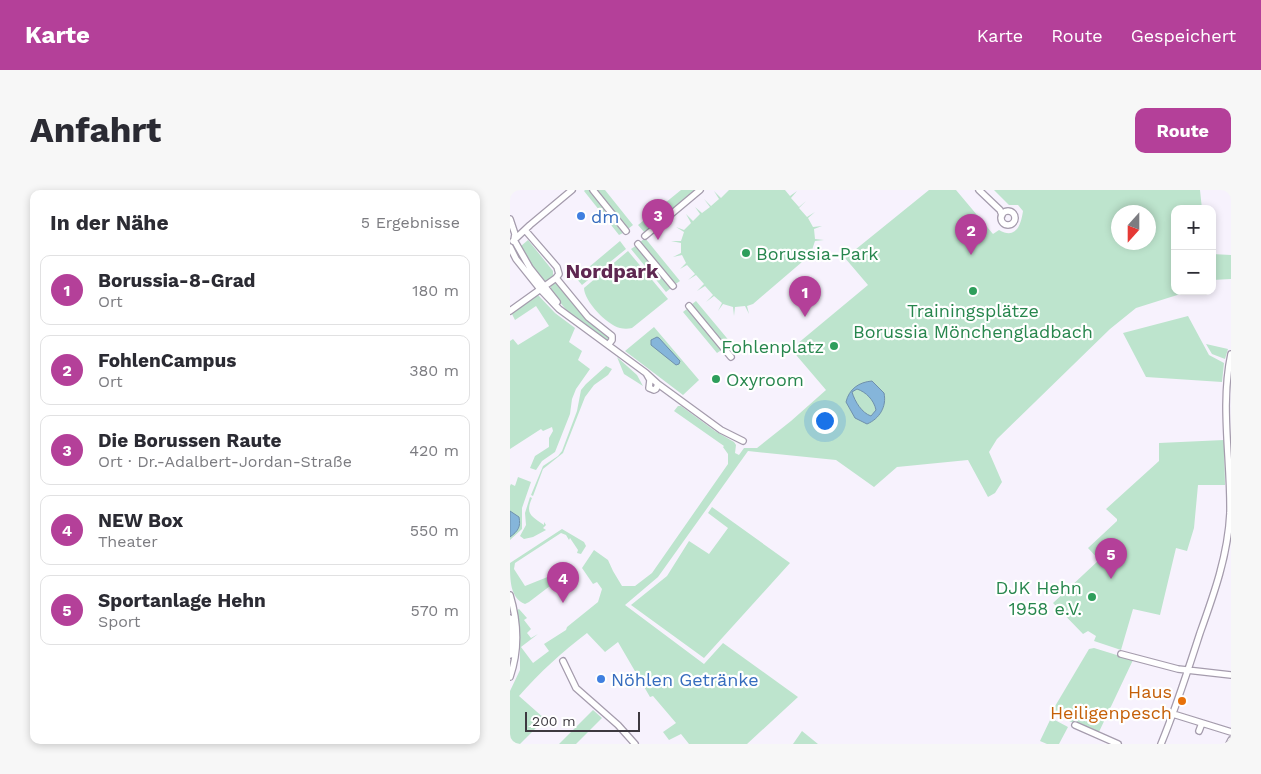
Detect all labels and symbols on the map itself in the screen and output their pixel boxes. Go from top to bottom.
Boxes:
pin: 3 [642,199,674,240]
north arrow [1111,205,1156,250]
place label: dm [591,206,619,227]
marker: dm [575,210,587,222]
pin: 2 [955,214,987,255]
place label: Borussia-Park [756,243,879,264]
marker: Borussia-Park [740,247,752,259]
district label: Nordpark [566,259,659,283]
pin: 1 [789,276,821,317]
marker: Trainingsplätze Borussia Mönchengladbach [967,285,979,297]
place label: Trainingsplätze Borussia Mönchengladbach [853,300,1093,342]
place label: Fohlenplatz [721,336,824,357]
marker: Fohlenplatz [828,340,840,352]
place label: Oxyroom [726,369,804,390]
marker: Oxyroom [710,373,722,385]
your location [812,408,838,434]
pin: 5 [1095,538,1127,579]
pin: 4 [547,562,579,603]
place label: DJK Hehn 1958 e.V. [995,577,1082,619]
marker: DJK Hehn 1958 e.V. [1086,591,1098,603]
place label: Nöhlen Getränke [611,669,759,690]
marker: Nöhlen Getränke [595,673,607,685]
place label: Haus Heiligenpesch [1050,681,1172,723]
marker: Haus Heiligenpesch [1176,695,1188,707]
scale bar [525,709,640,732]

